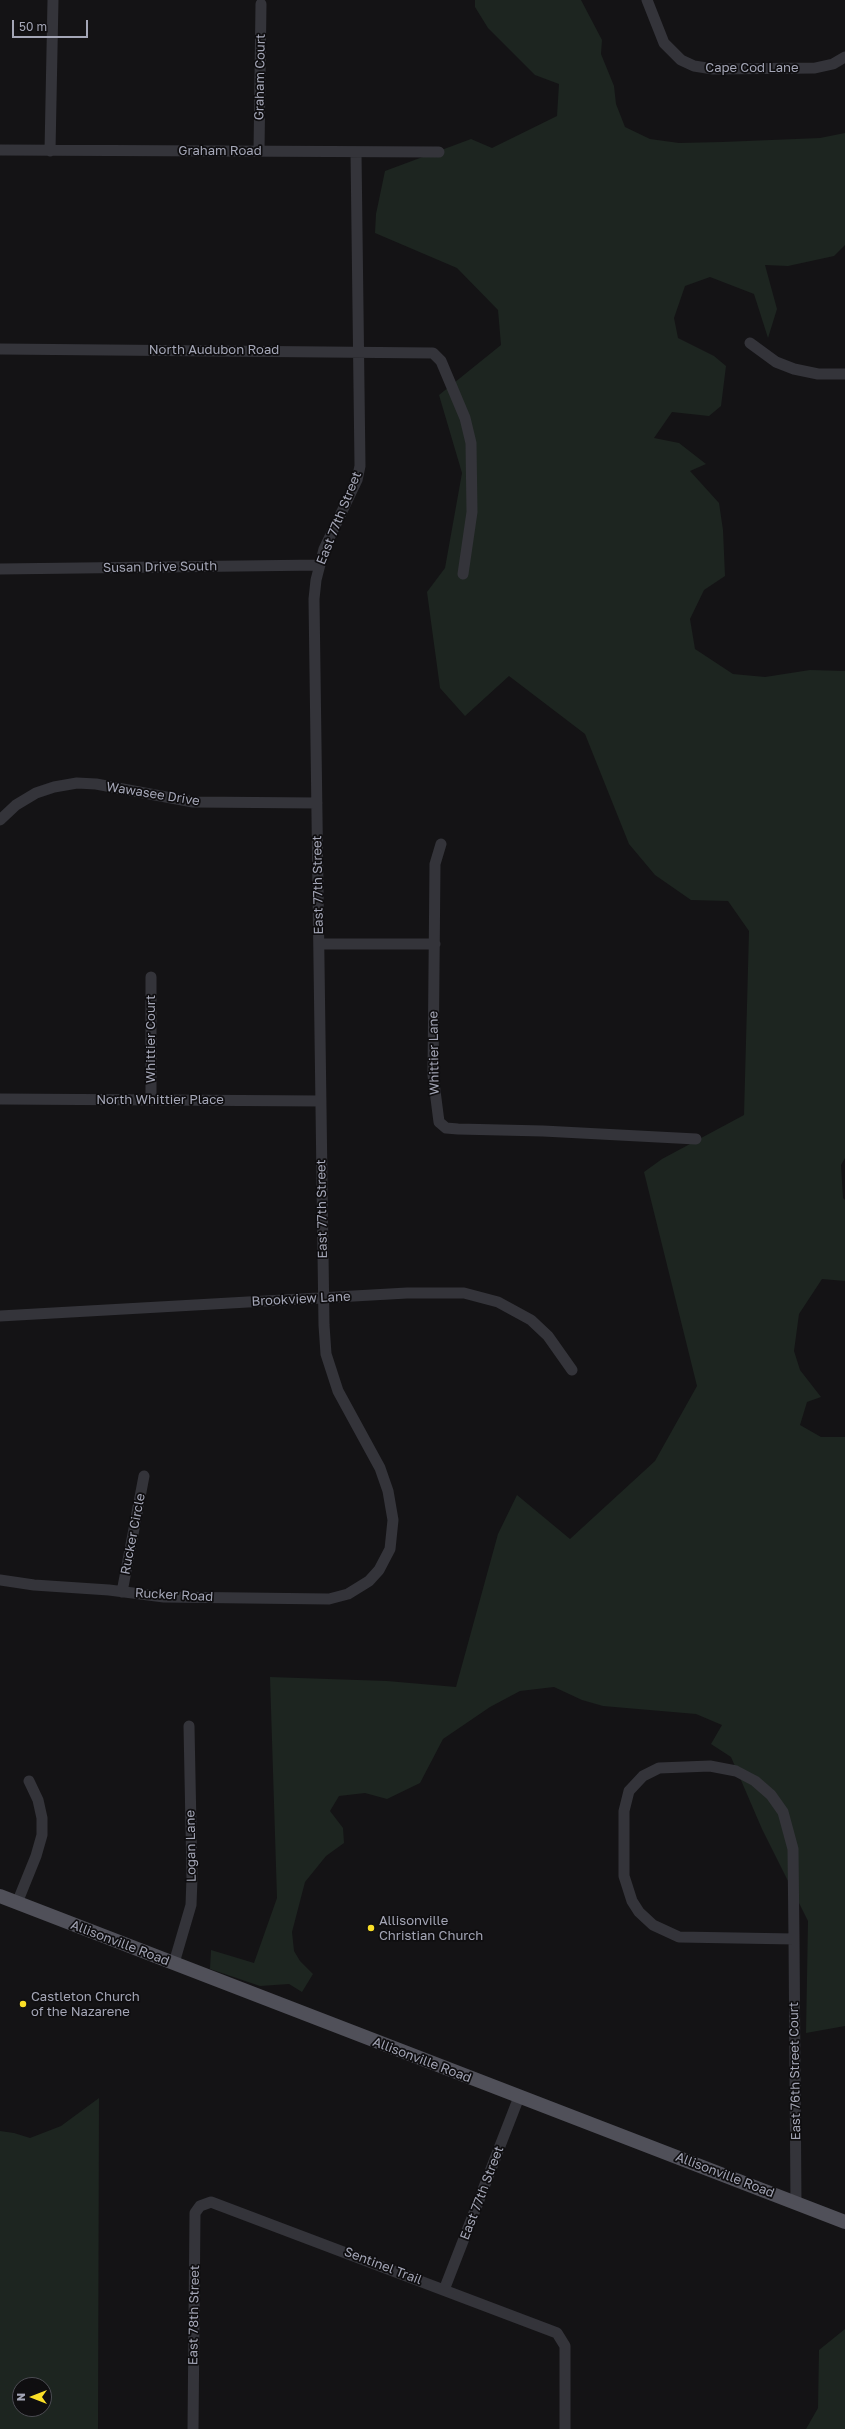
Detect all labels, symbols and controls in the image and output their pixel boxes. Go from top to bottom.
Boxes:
scale bar [14,12,90,38]
text: 50 m [19,19,47,34]
street label: Graham Court [251,34,269,120]
street label: Cape Cod Lane [705,60,799,76]
street label: Graham Road [178,143,262,159]
street label: North Audubon Road [149,342,279,358]
street label: East 77th Street [313,469,365,567]
street label: Susan Drive South [103,558,217,576]
street label: Wawasee Drive [105,779,201,809]
street label: East 77th Street [309,835,327,935]
street label: Whittier Court [143,995,159,1083]
street label: Whittier Lane [425,1011,443,1095]
street label: North Whittier Place [96,1092,224,1108]
street label: East 77th Street [313,1159,331,1259]
street label: Brookview Lane [251,1289,351,1309]
street label: Rucker Circle [117,1492,149,1576]
street label: Rucker Road [134,1585,214,1605]
street label: Logan Lane [183,1810,199,1882]
place label: Allisonville Christian Church [379,1913,483,1944]
street label: Allisonville Road [69,1917,171,1969]
marker: Allisonville Christian Church [366,1923,376,1933]
place label: Castleton Church of the Nazarene [31,1989,140,2020]
marker: Castleton Church of the Nazarene [18,1999,28,2009]
street label: East 76th Street Court [786,2002,804,2140]
street label: Allisonville Road [371,2034,473,2086]
street label: East 77th Street [457,2144,507,2242]
street label: Allisonville Road [674,2149,776,2201]
street label: Sentinel Trail [342,2244,424,2288]
street label: East 78th Street [185,2265,203,2365]
north arrow [12,2377,52,2417]
text: N [14,2393,27,2401]

